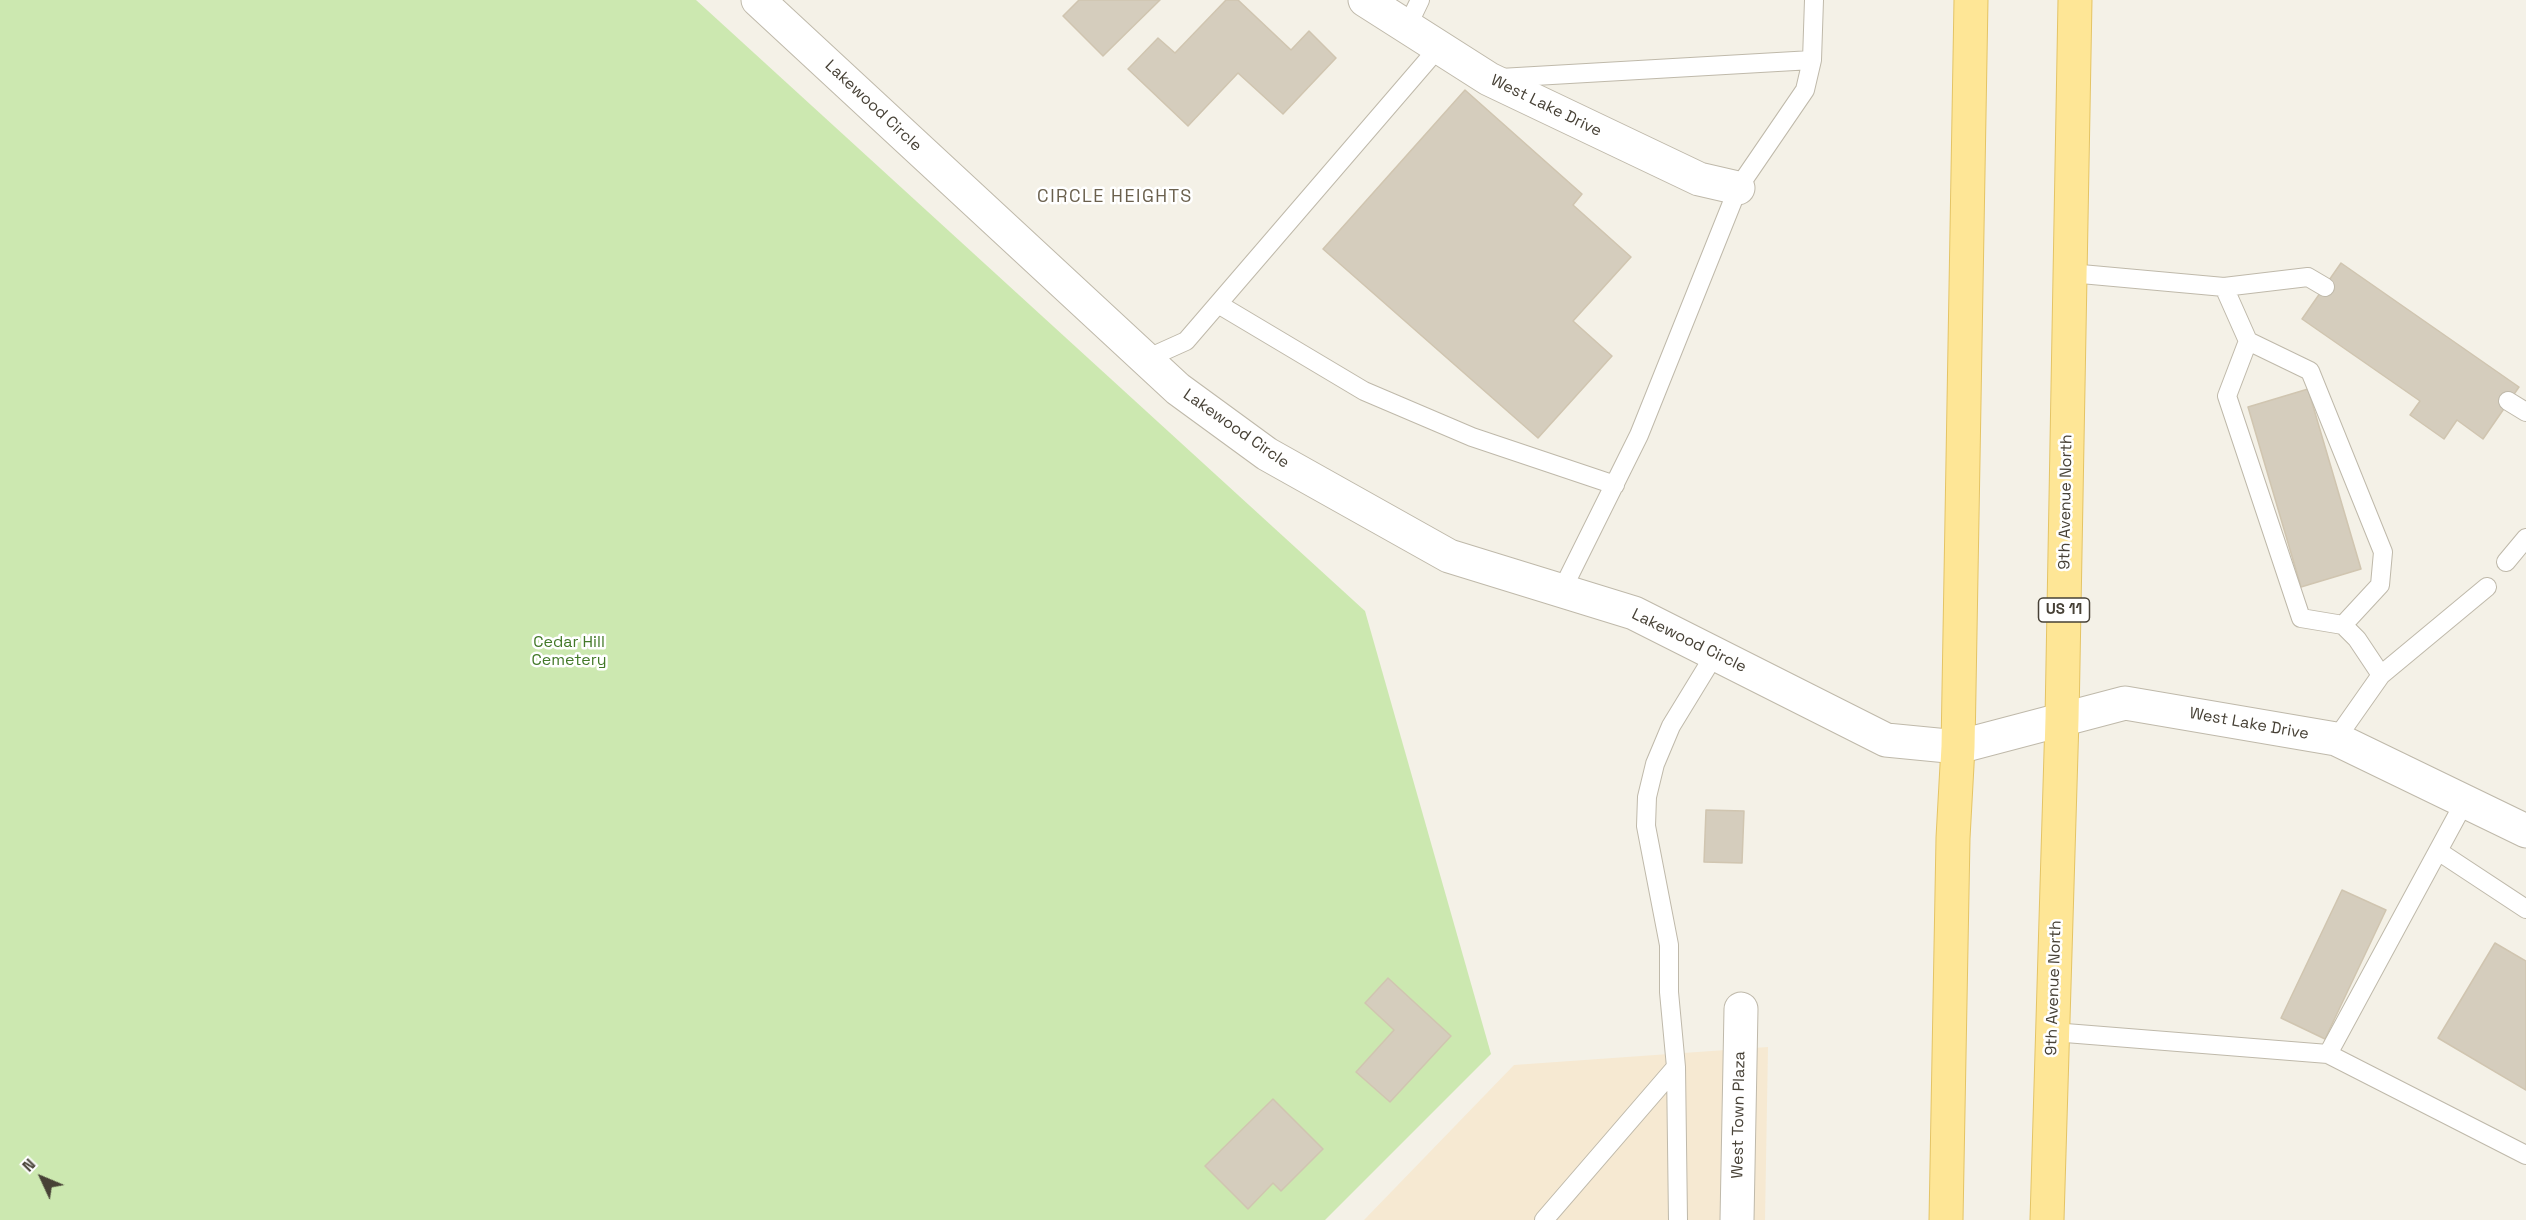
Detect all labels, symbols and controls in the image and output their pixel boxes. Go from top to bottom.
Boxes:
street label: Lakewood Circle [821,56,925,156]
street label: West Lake Drive [1487,71,1605,141]
district label: CIRCLE HEIGHTS [1037,186,1193,208]
street label: Lakewood Circle [1179,385,1293,473]
street label: 9th Avenue North [2055,434,2077,570]
road number: US 11 [2038,598,2090,622]
street label: Lakewood Circle [1629,605,1749,677]
park label: Cedar Hill Cemetery [531,633,607,671]
street label: West Lake Drive [2188,704,2310,744]
street label: 9th Avenue North [2042,920,2066,1056]
street label: West Town Plaza [1728,1051,1750,1179]
north arrow [12,1148,72,1208]
text: N [17,1154,40,1176]

